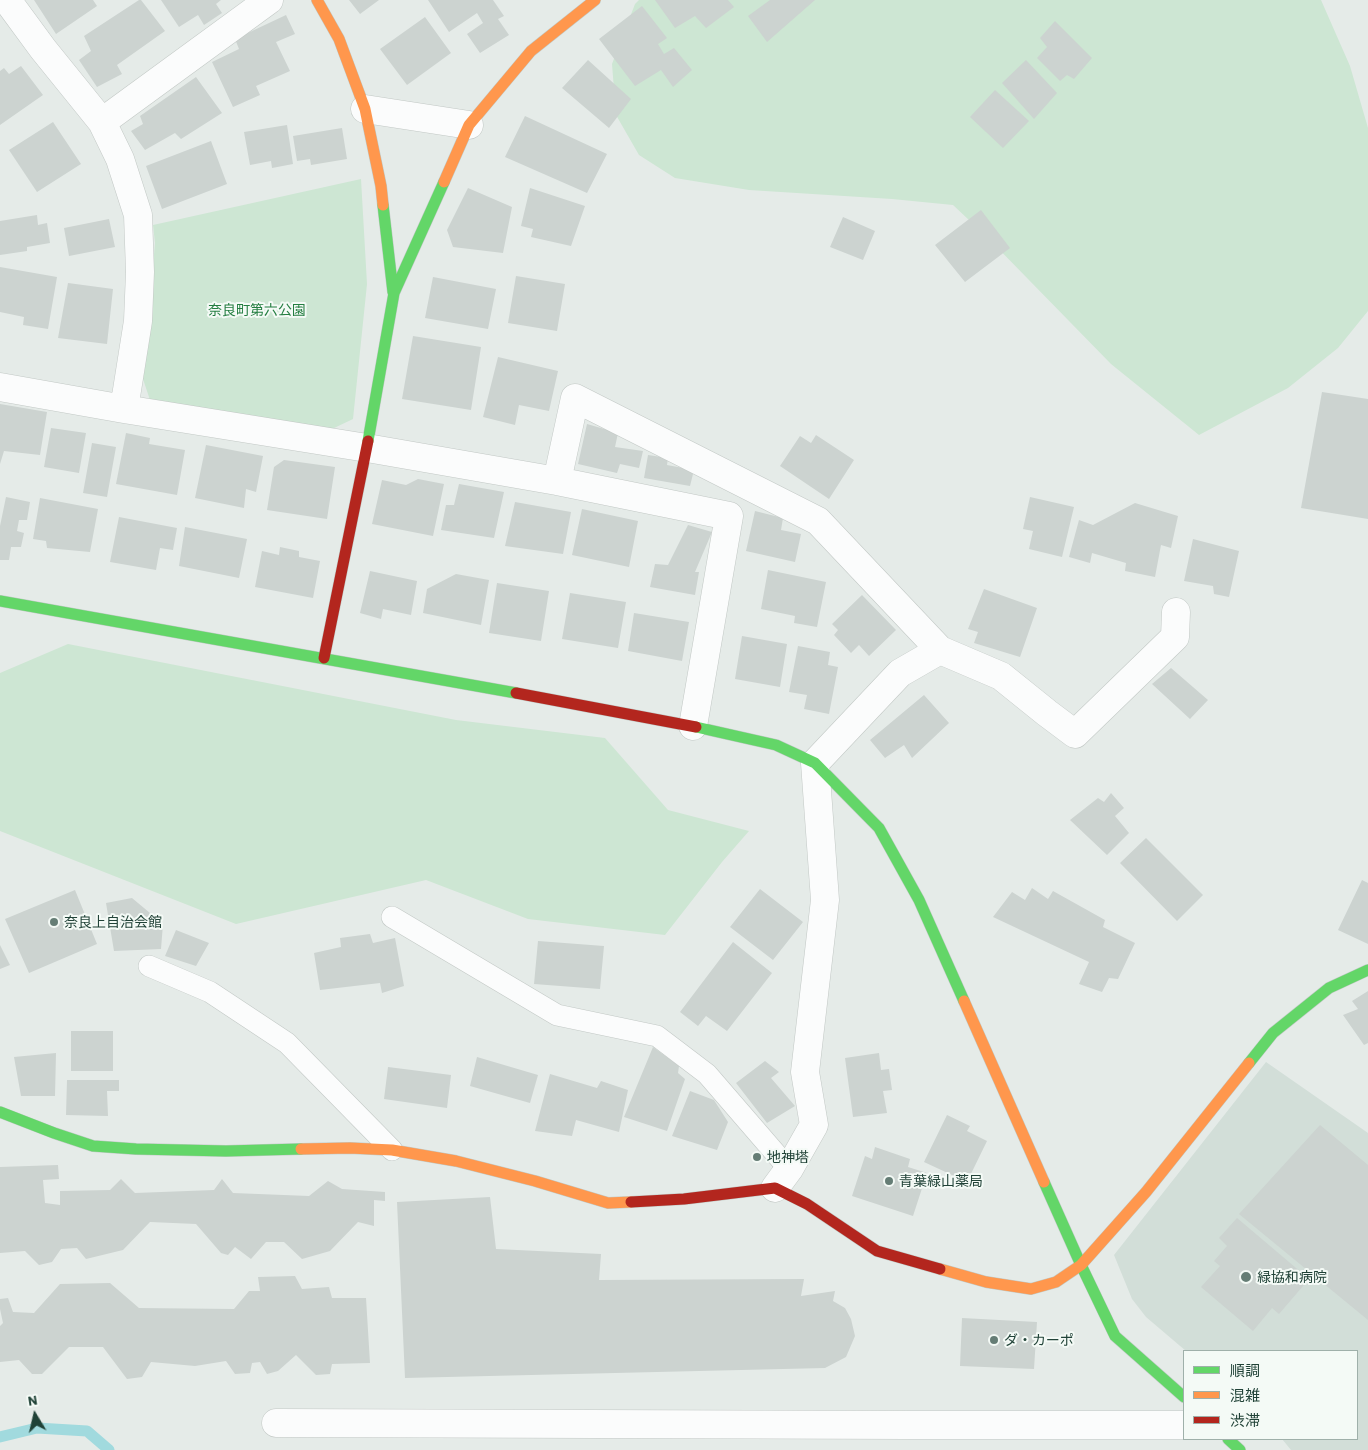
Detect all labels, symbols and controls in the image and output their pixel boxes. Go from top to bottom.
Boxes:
park label: 奈良町第六公園 [208,302,306,318]
place label: 奈良上自治会館 [64,914,162,930]
marker: 奈良上自治会館 [48,916,60,928]
place label: 地神塔 [767,1149,809,1165]
marker: 地神塔 [751,1151,763,1163]
place label: 青葉緑山薬局 [899,1173,983,1189]
marker: 青葉緑山薬局 [883,1175,895,1187]
place label: 緑協和病院 [1257,1269,1327,1285]
marker: 緑協和病院 [1239,1270,1253,1284]
place label: ダ・カーポ [1004,1332,1074,1348]
marker: ダ・カーポ [988,1334,1000,1346]
legend [1183,1350,1358,1440]
text: 順調 [1230,1361,1260,1379]
text: 混雑 [1230,1386,1260,1404]
north arrow [10,1390,60,1440]
text: N [27,1391,39,1409]
text: 渋滞 [1230,1411,1260,1429]

